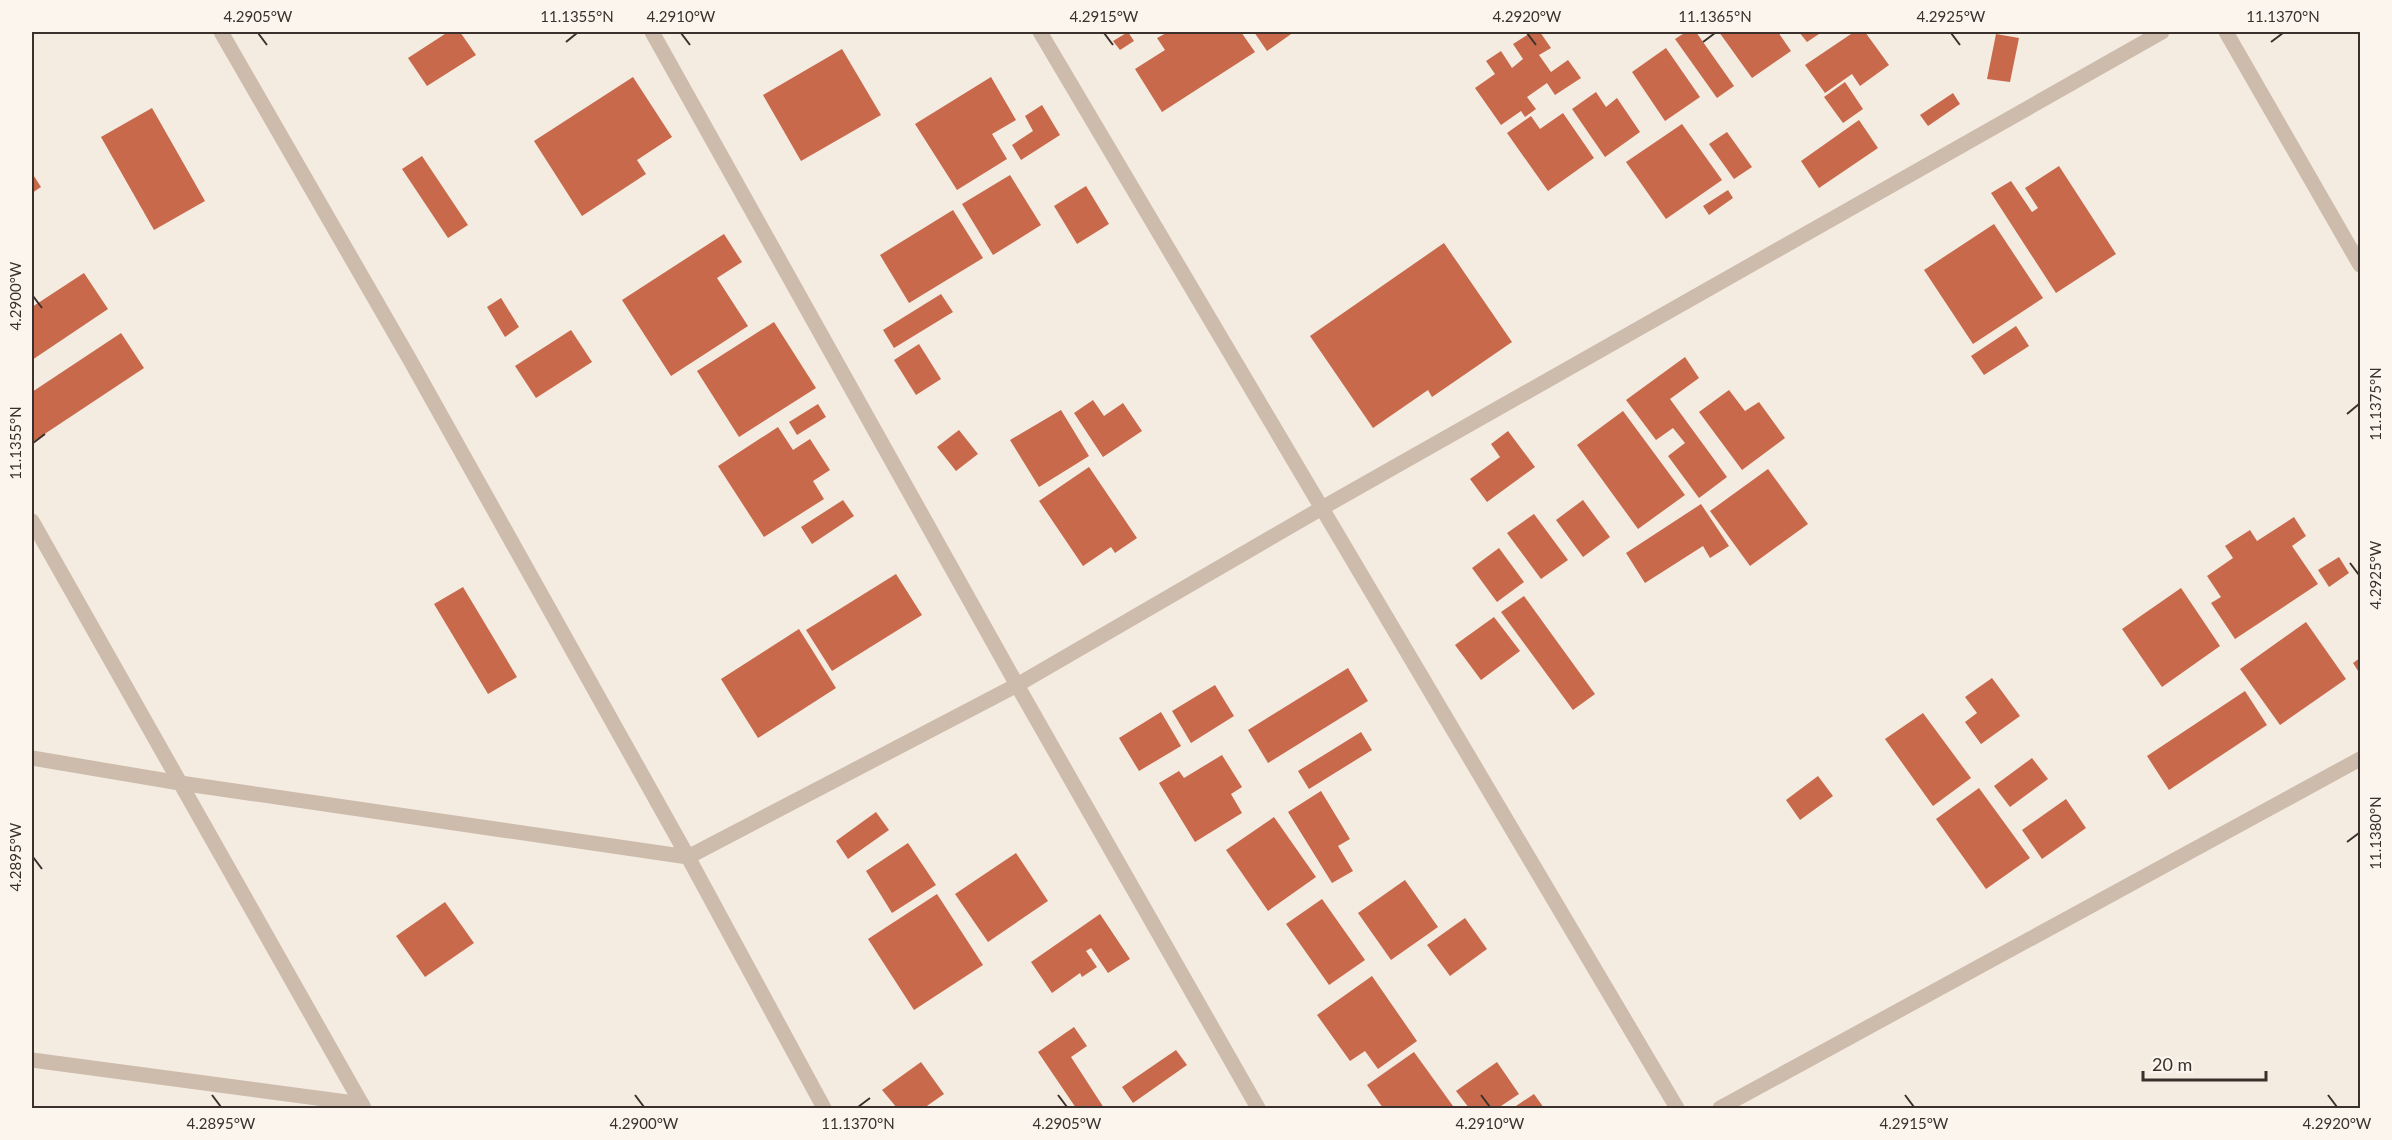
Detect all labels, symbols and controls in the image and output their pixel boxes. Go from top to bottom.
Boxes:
text: 4.2905°W [224,7,293,25]
text: 11.1355°N [540,7,614,25]
text: 4.2910°W [647,7,716,25]
text: 4.2915°W [1070,7,1139,25]
text: 4.2920°W [1493,7,1562,25]
text: 11.1365°N [1678,7,1752,25]
text: 4.2925°W [1917,7,1986,25]
text: 11.1370°N [2246,7,2320,25]
text: 4.2900°W [6,261,24,330]
text: 11.1375°N [2366,367,2384,441]
text: 11.1355°N [6,406,24,480]
text: 4.2925°W [2366,540,2384,609]
text: 11.1380°N [2366,796,2384,870]
text: 4.2895°W [6,822,24,891]
scale bar [2143,1044,2266,1082]
text: 20 m [2152,1053,2192,1075]
text: 4.2895°W [187,1114,256,1132]
text: 4.2900°W [610,1114,679,1132]
text: 11.1370°N [821,1114,895,1132]
text: 4.2905°W [1033,1114,1102,1132]
text: 4.2910°W [1456,1114,1525,1132]
text: 4.2915°W [1880,1114,1949,1132]
text: 4.2920°W [2303,1114,2372,1132]

